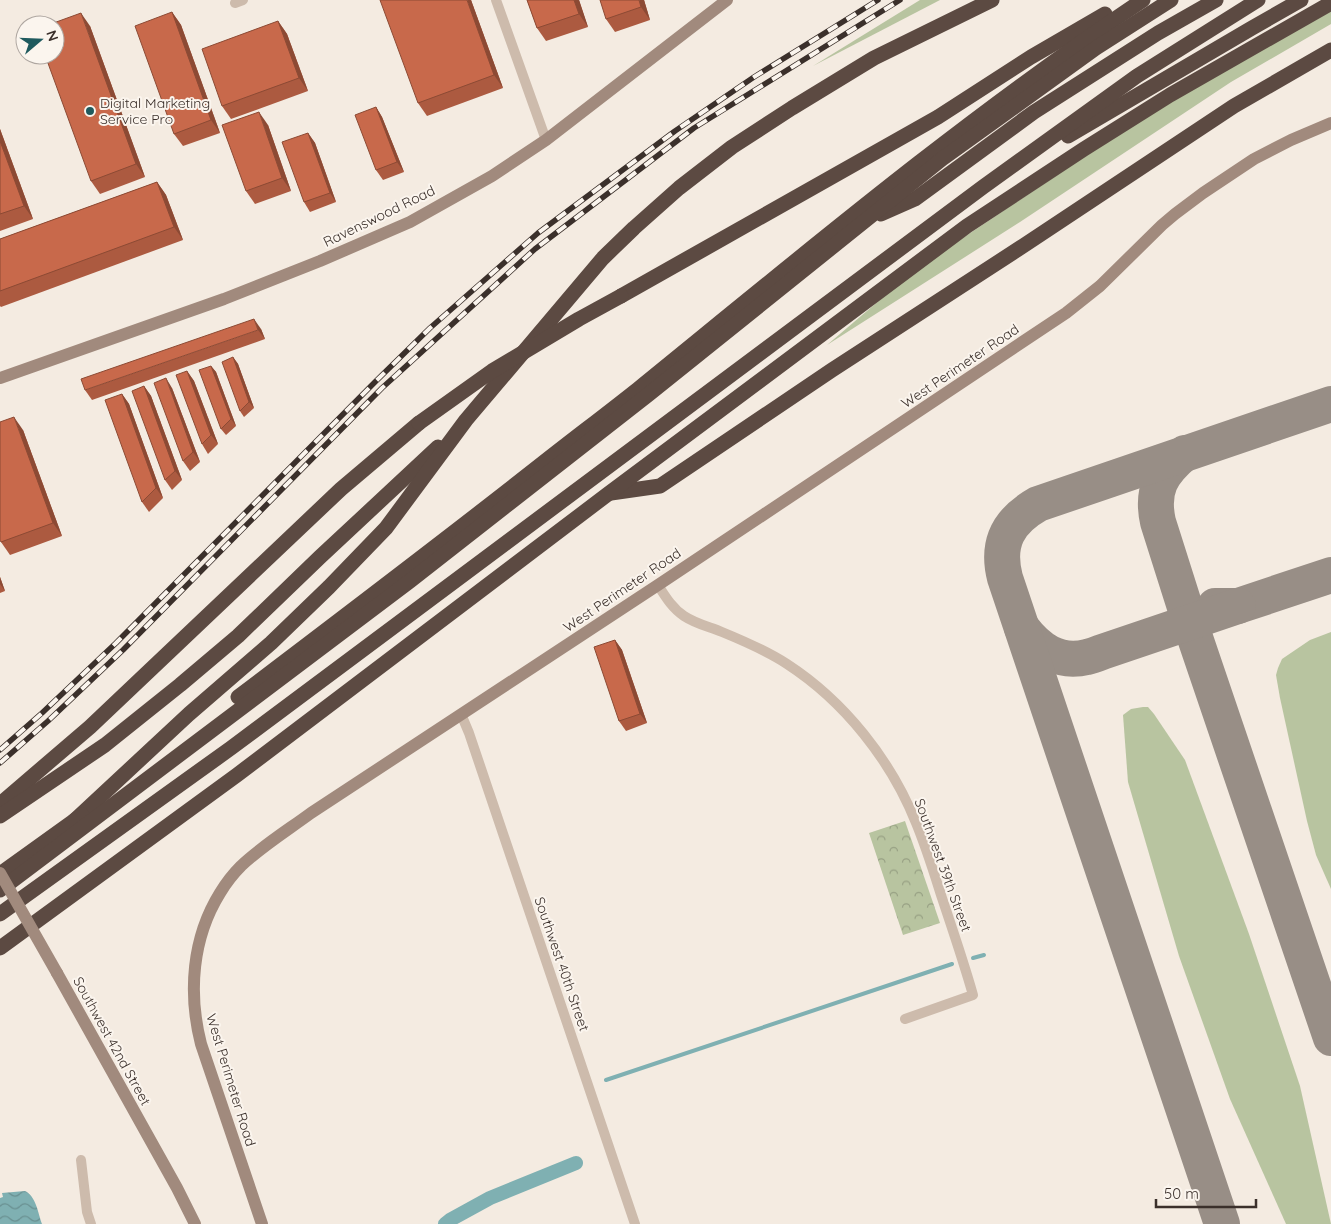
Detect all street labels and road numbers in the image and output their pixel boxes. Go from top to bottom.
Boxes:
street label: Ravenswood Road [320,181,438,251]
street label: West Perimeter Road [898,320,1022,412]
street label: West Perimeter Road [560,544,684,636]
street label: Southwest 39th Street [911,796,976,934]
street label: Southwest 40th Street [531,894,594,1034]
street label: Southwest 42nd Street [69,974,155,1109]
street label: West Perimeter Road [202,1011,260,1149]

